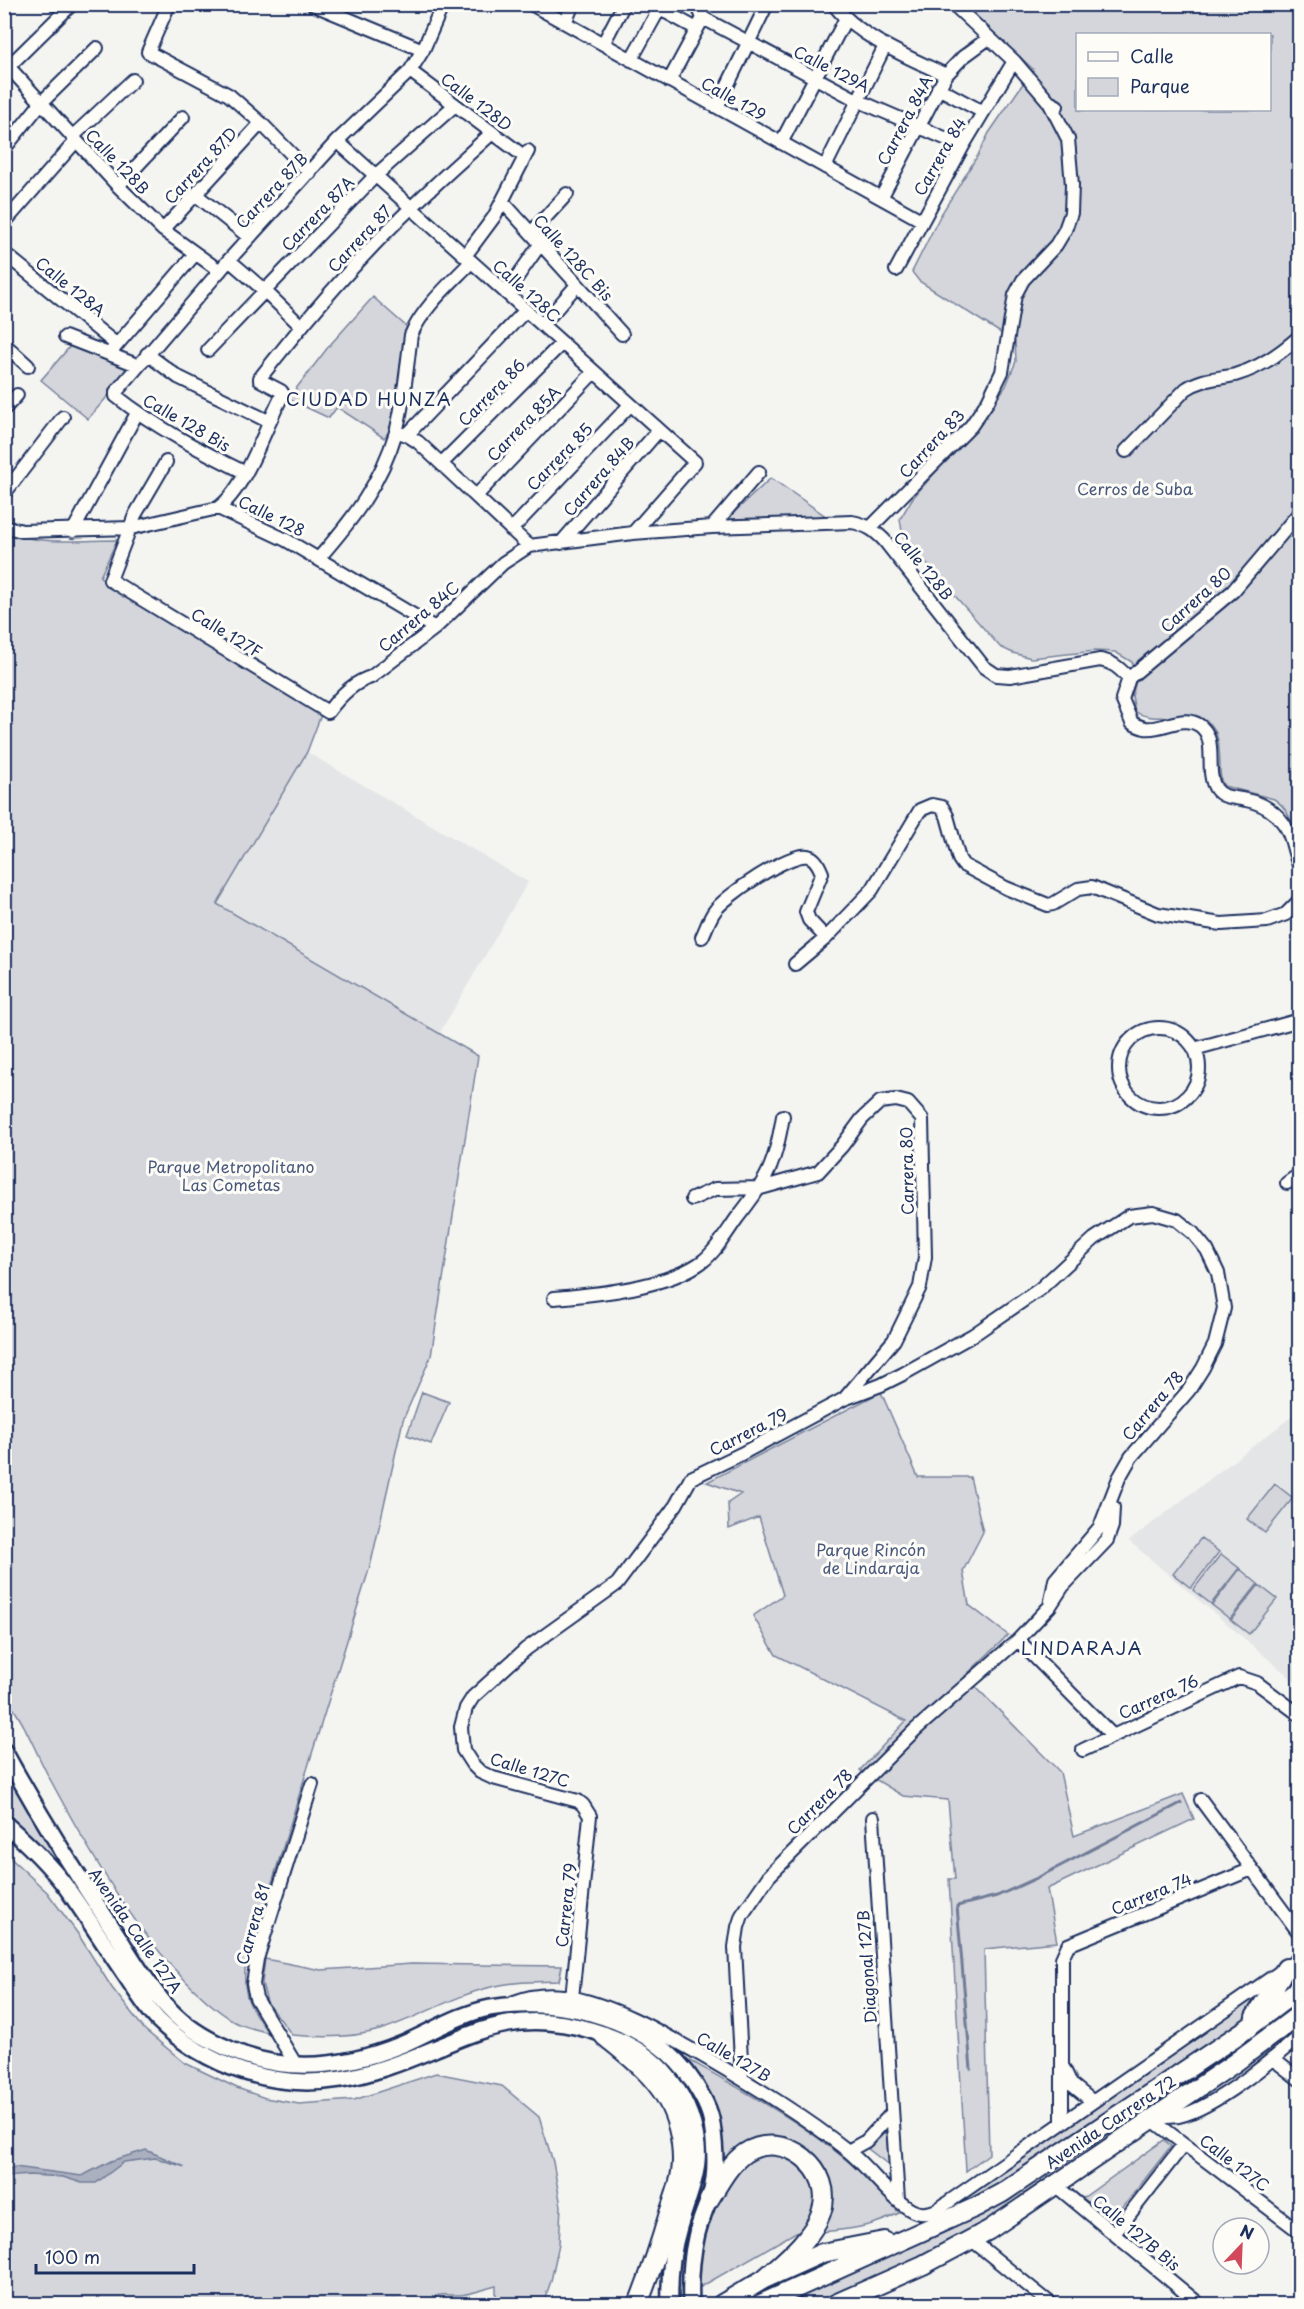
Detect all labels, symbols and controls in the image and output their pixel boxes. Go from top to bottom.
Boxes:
legend [1076,33,1271,111]
street label: Calle 129A [790,38,874,98]
text: Calle [1130,42,1174,69]
street label: Calle 128D [436,66,518,136]
street label: Calle 129 [697,70,771,126]
street label: Carrera 84A [870,71,938,169]
text: Parque [1130,72,1190,99]
street label: Carrera 84 [907,112,971,200]
street label: Carrera 87D [158,121,242,209]
street label: Calle 128B [81,123,155,199]
street label: Carrera 87B [229,147,313,233]
street label: Carrera 87A [275,170,359,256]
street label: Carrera 87 [321,199,397,277]
street label: Calle 128C Bis [528,208,620,306]
street label: Calle 128A [31,250,111,322]
street label: Calle 128C [488,253,566,327]
street label: Carrera 86 [452,353,530,431]
street label: Carrera 85A [482,381,564,465]
district label: CIUDAD HUNZA [286,385,452,412]
street label: Calle 128 Bis [139,387,235,457]
street label: Carrera 83 [893,403,969,483]
street label: Carrera 85 [522,418,596,494]
street label: Carrera 84B [557,431,639,521]
park label: Cerros de Suba [1077,476,1194,500]
street label: Calle 128 [234,488,310,542]
street label: Calle 128B [889,525,959,605]
street label: Carrera 80 [1154,561,1236,637]
street label: Carrera 84C [372,575,464,657]
street label: Calle 127F [187,601,267,663]
street label: Carrera 80 [893,1127,919,1215]
park label: Parque Metropolitano Las Cometas [148,1154,315,1196]
street label: Carrera 78 [1116,1365,1188,1445]
street label: Carrera 79 [705,1401,791,1461]
park label: Parque Rincón de Lindaraja [816,1537,926,1579]
district label: LINDARAJA [1021,1634,1143,1661]
street label: Carrera 76 [1114,1668,1202,1724]
street label: Calle 127C [487,1746,573,1792]
street label: Carrera 78 [781,1763,857,1839]
street label: Avenida Calle 127A [84,1862,189,1998]
street label: Carrera 79 [549,1862,581,1948]
street label: Carrera 74 [1107,1866,1195,1920]
street label: Carrera 81 [229,1881,275,1967]
street label: Diagonal 127B [850,1909,882,2025]
street label: Calle 127B [692,2025,776,2087]
street label: Avenida Carrera 72 [1040,2068,1180,2174]
street label: Calle 127C [1195,2128,1275,2196]
street label: Calle 127B Bis [1088,2188,1186,2276]
north arrow [1211,2216,1271,2276]
text: N [1237,2218,1258,2245]
scale bar [36,2237,194,2275]
text: 100 m [45,2243,100,2270]

